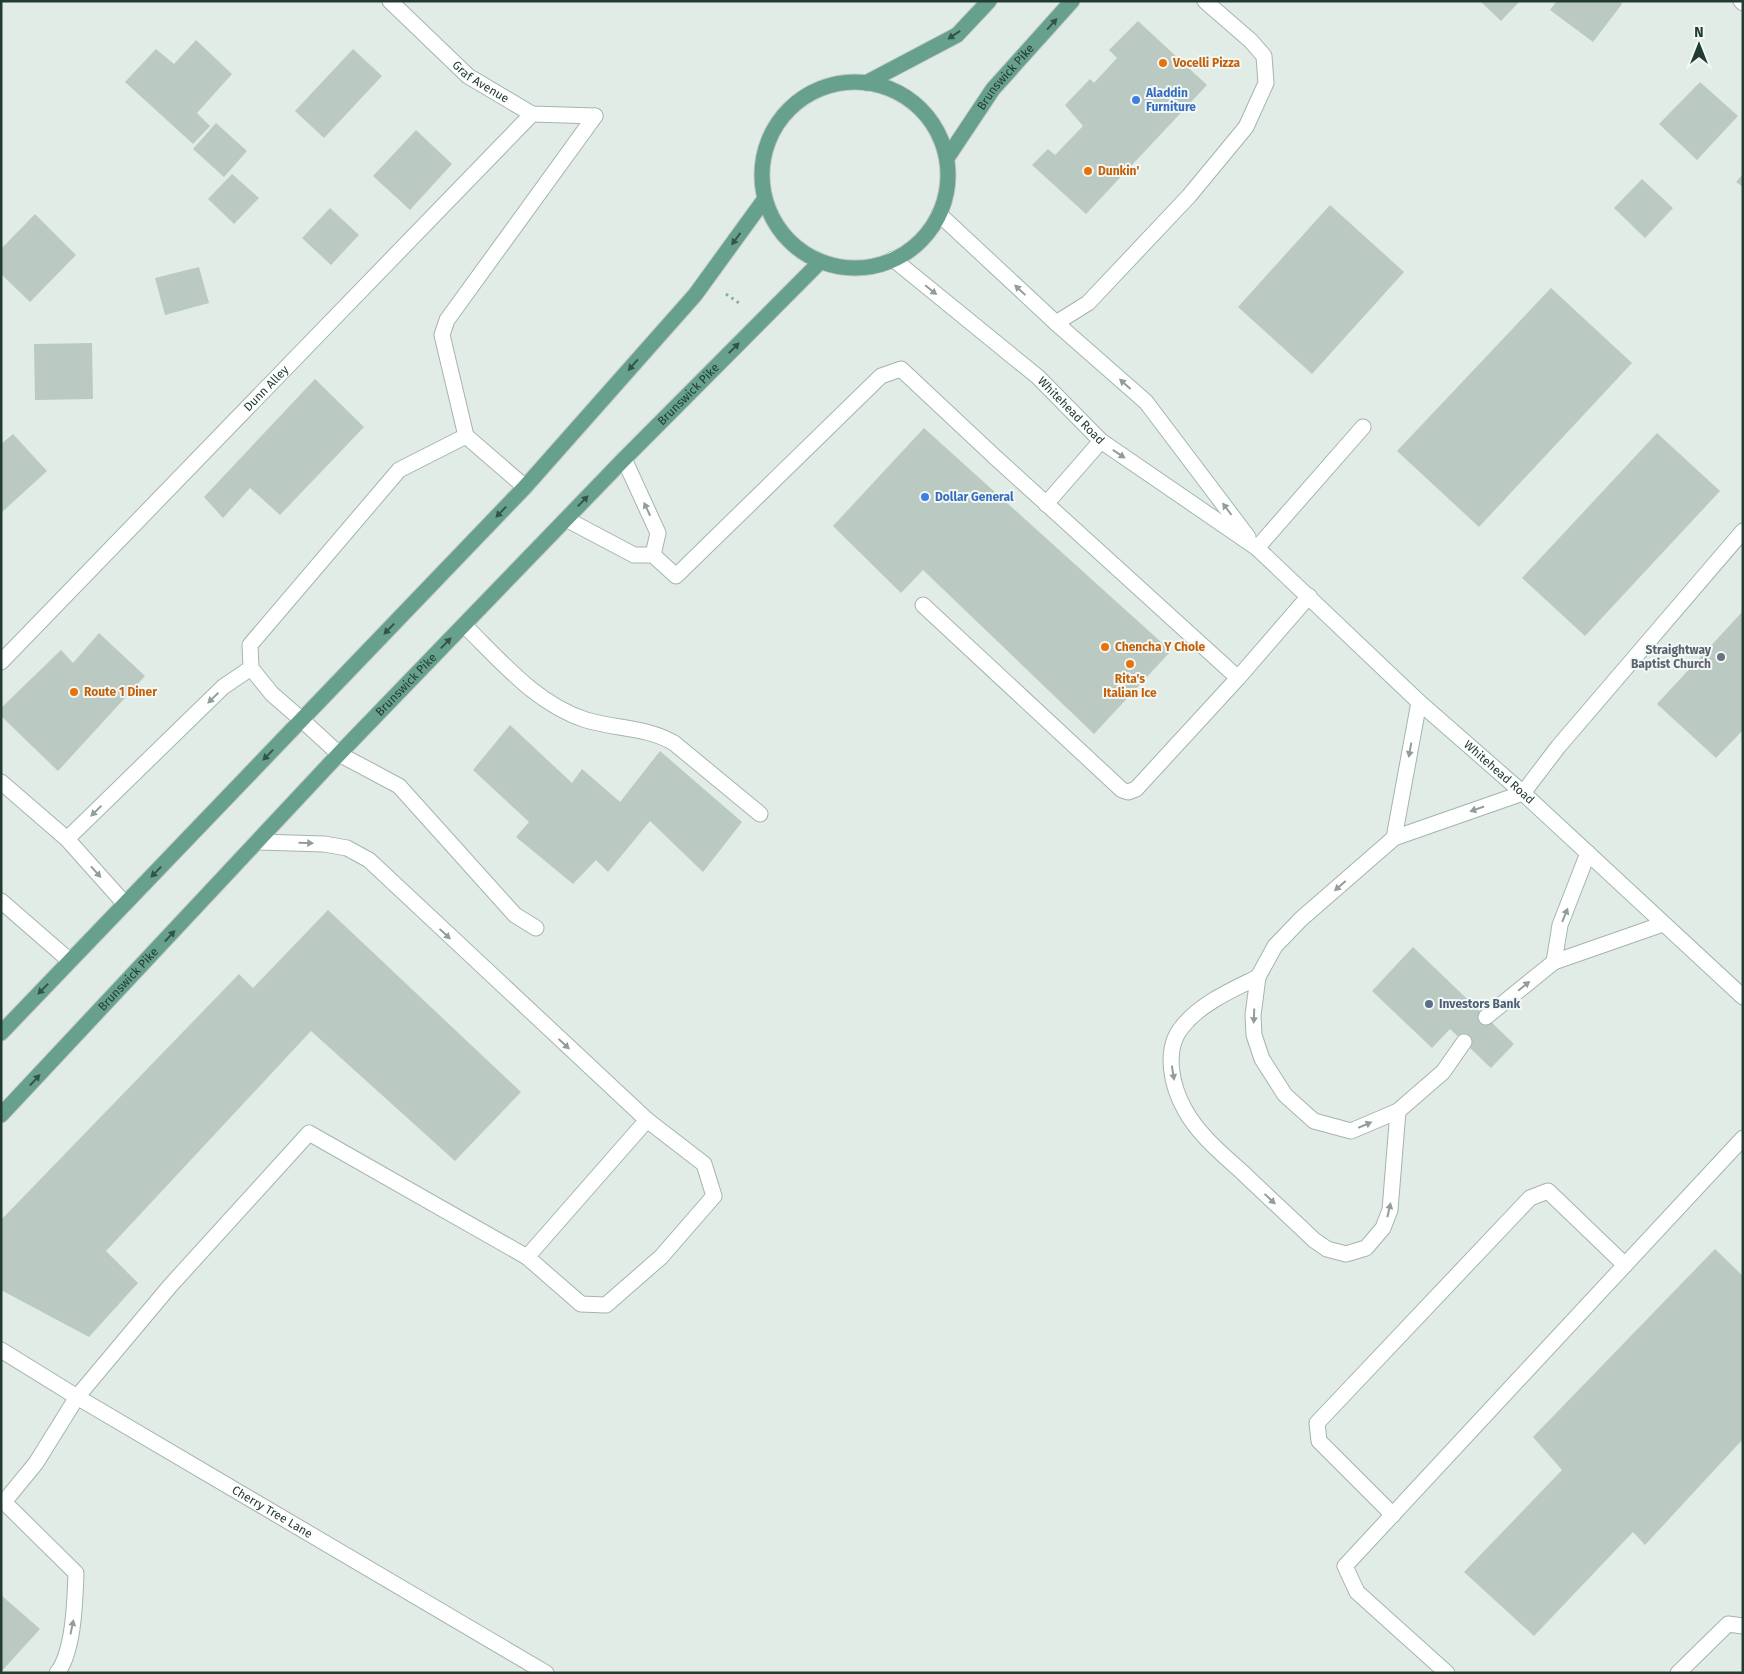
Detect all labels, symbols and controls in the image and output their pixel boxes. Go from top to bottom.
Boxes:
one-way arrow [1046,18,1058,30]
north arrow [1674,20,1724,70]
text: N [1694,24,1704,41]
one-way arrow [948,30,961,40]
street label: Brunswick Pike [974,41,1037,113]
place label: Vocelli Pizza [1172,56,1240,70]
marker: Vocelli Pizza [1157,57,1169,69]
street label: Graf Avenue [450,58,512,106]
place label: Aladdin Furniture [1145,86,1196,114]
marker: Aladdin Furniture [1130,94,1142,106]
place label: Dunkin' [1098,164,1139,178]
marker: Dunkin' [1082,165,1094,177]
one-way arrow [731,233,741,246]
one-way arrow [1015,284,1027,296]
one-way arrow [924,285,937,296]
one-way arrow [728,342,740,354]
one-way arrow [627,359,639,371]
street label: Brunswick Pike [655,360,722,428]
street label: Dunn Alley [241,363,292,414]
street label: Whitehead Road [1035,374,1107,447]
one-way arrow [1119,378,1132,389]
one-way arrow [1112,449,1126,459]
place label: Dollar General [935,490,1014,504]
marker: Dollar General [919,491,931,503]
one-way arrow [577,496,589,508]
one-way arrow [643,502,651,516]
one-way arrow [1222,503,1233,516]
one-way arrow [495,506,507,518]
one-way arrow [383,623,395,635]
one-way arrow [440,637,452,649]
place label: Chencha Y Chole [1115,640,1206,654]
marker: Chencha Y Chole [1099,641,1111,653]
place label: Straightway Baptist Church [1631,643,1712,671]
street label: Brunswick Pike [373,650,439,719]
marker: Straightway Baptist Church [1715,651,1727,663]
marker: Rita's Italian Ice [1124,658,1136,670]
place label: Rita's Italian Ice [1103,672,1157,700]
place label: Route 1 Diner [84,685,157,699]
marker: Route 1 Diner [68,686,80,698]
one-way arrow [207,691,219,703]
street label: Whitehead Road [1461,738,1537,807]
one-way arrow [1406,742,1414,758]
one-way arrow [262,748,274,760]
one-way arrow [91,805,103,817]
one-way arrow [1469,805,1484,813]
one-way arrow [299,840,315,848]
one-way arrow [90,865,102,877]
one-way arrow [150,865,162,877]
one-way arrow [1334,880,1346,892]
one-way arrow [1561,907,1569,922]
one-way arrow [439,928,452,939]
one-way arrow [164,930,176,942]
street label: Brunswick Pike [95,945,161,1014]
one-way arrow [1517,981,1531,991]
one-way arrow [37,983,49,995]
place label: Investors Bank [1439,997,1520,1011]
marker: Investors Bank [1423,998,1435,1010]
one-way arrow [1249,1008,1257,1024]
one-way arrow [558,1038,570,1050]
one-way arrow [1169,1065,1177,1081]
one-way arrow [29,1074,41,1086]
one-way arrow [1358,1121,1373,1129]
one-way arrow [1263,1193,1275,1205]
one-way arrow [1385,1202,1393,1217]
street label: Cherry Tree Lane [230,1483,315,1541]
one-way arrow [68,1619,76,1635]

